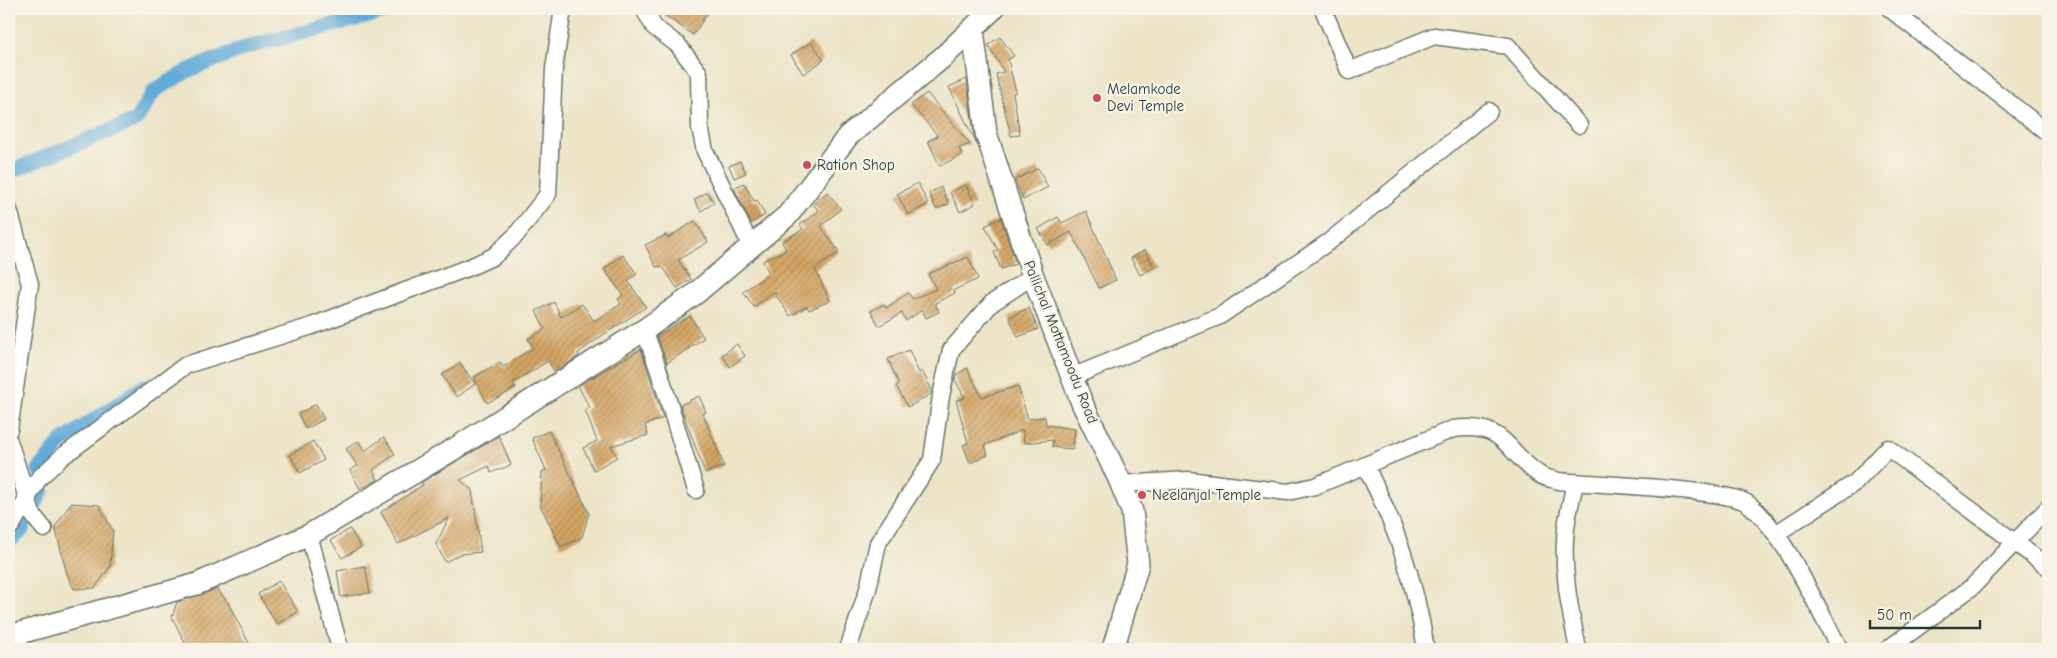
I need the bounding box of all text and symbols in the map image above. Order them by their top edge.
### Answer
place label: Melamkode Devi Temple [1107,80,1184,115]
marker: Melamkode Devi Temple [1091,92,1103,104]
place label: Ration Shop [817,156,895,174]
marker: Ration Shop [801,159,813,171]
street label: Pallichal Mottamoodu Road [1020,258,1102,426]
place label: Neelanjal Temple [1152,486,1262,504]
marker: Neelanjal Temple [1136,489,1148,501]
scale bar [1870,598,1980,630]
text: 50 m [1877,606,1912,624]

